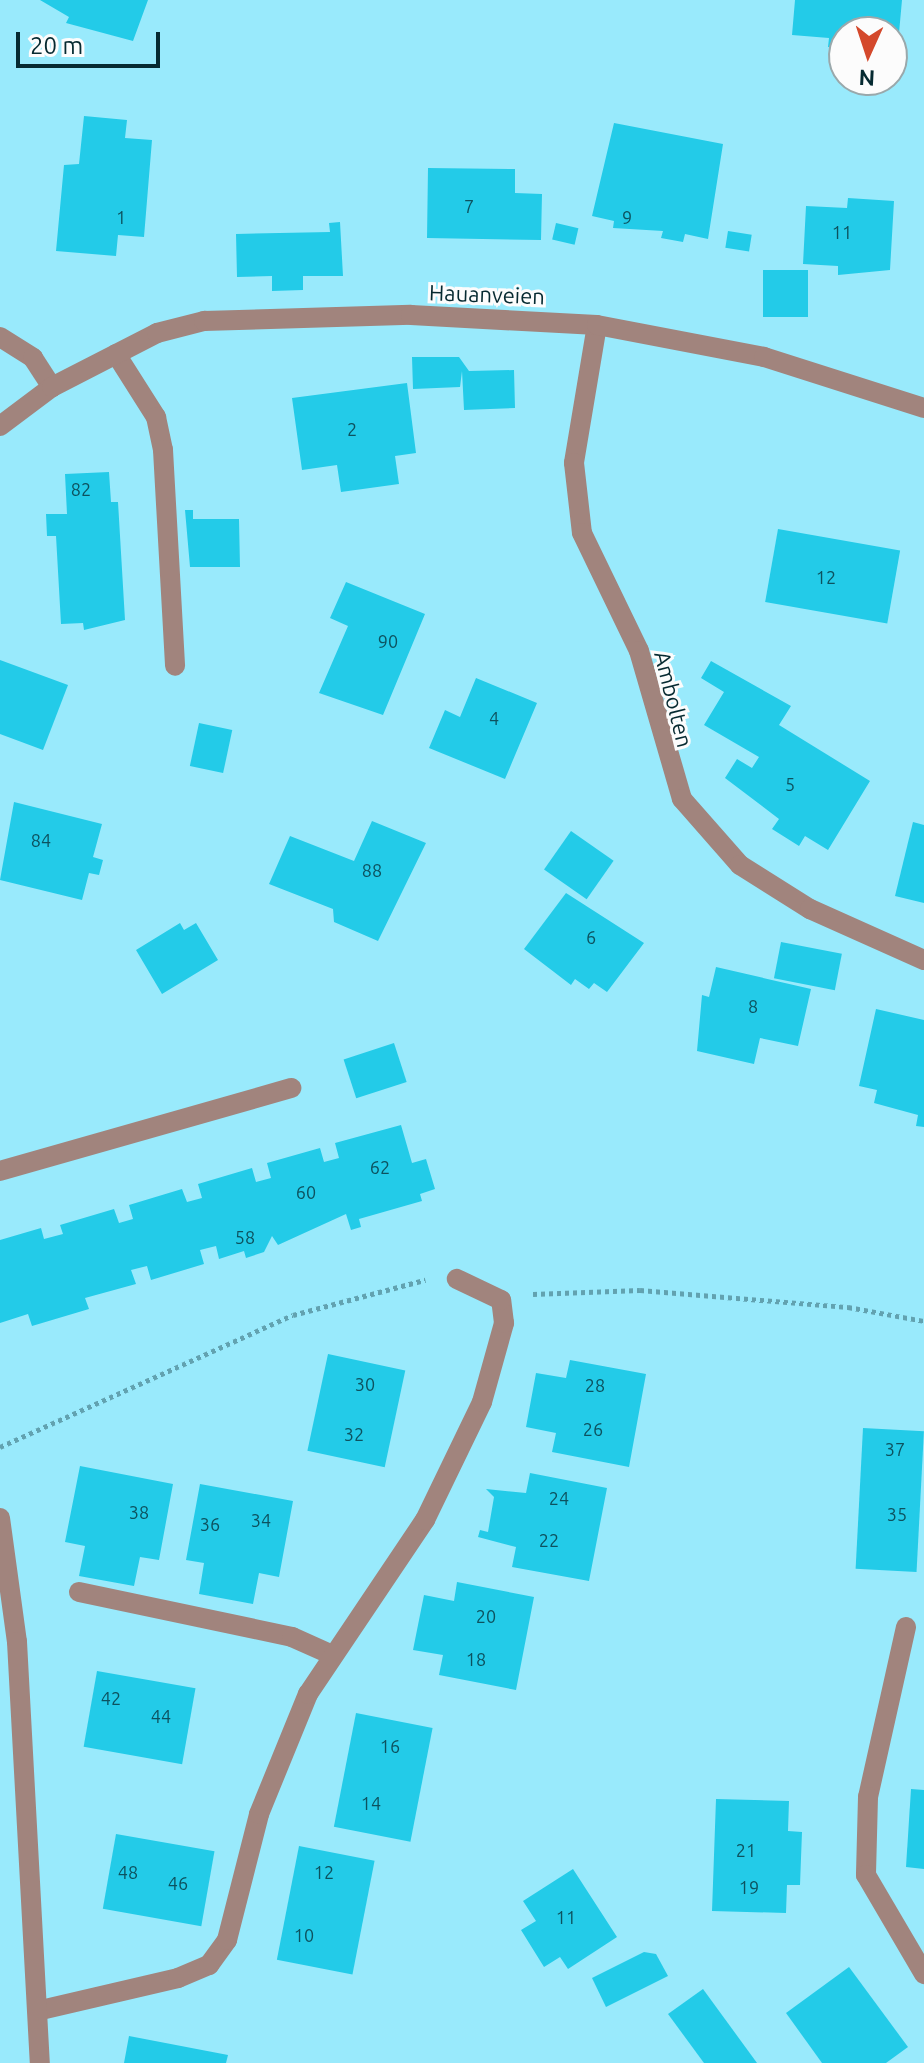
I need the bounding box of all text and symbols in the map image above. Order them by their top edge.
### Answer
scale bar [20,16,164,66]
north arrow [828,16,908,96]
text: 20 m [30,32,83,59]
text: N [858,66,876,91]
house number: 7 [464,195,474,217]
house number: 1 [116,206,126,228]
house number: 9 [622,206,632,228]
house number: 11 [832,221,852,243]
street label: Hauanveien [429,279,545,309]
house number: 2 [347,418,357,440]
house number: 82 [71,478,91,500]
house number: 12 [816,566,836,588]
house number: 90 [378,630,398,652]
street label: Ambolten [649,648,699,750]
house number: 4 [489,707,499,729]
house number: 5 [785,773,795,795]
house number: 84 [31,829,51,851]
house number: 88 [362,859,382,881]
house number: 6 [586,926,596,948]
house number: 8 [748,995,758,1017]
house number: 62 [370,1156,390,1178]
house number: 60 [296,1181,316,1203]
house number: 58 [235,1226,255,1248]
house number: 30 [355,1373,375,1395]
house number: 28 [585,1374,605,1396]
house number: 26 [583,1418,603,1440]
house number: 32 [344,1423,364,1445]
house number: 37 [885,1438,905,1460]
house number: 24 [549,1487,569,1509]
house number: 38 [129,1501,149,1523]
house number: 35 [887,1503,907,1525]
house number: 34 [251,1509,271,1531]
house number: 36 [200,1513,220,1535]
house number: 22 [539,1529,559,1551]
house number: 20 [476,1605,496,1627]
house number: 18 [466,1648,486,1670]
house number: 42 [101,1687,121,1709]
house number: 44 [151,1705,171,1727]
house number: 16 [380,1735,400,1757]
house number: 14 [361,1792,381,1814]
house number: 21 [736,1839,756,1861]
house number: 48 [118,1861,138,1883]
house number: 12 [314,1861,334,1883]
house number: 46 [168,1872,188,1894]
house number: 19 [739,1876,759,1898]
house number: 11 [556,1906,576,1928]
house number: 10 [294,1924,314,1946]

